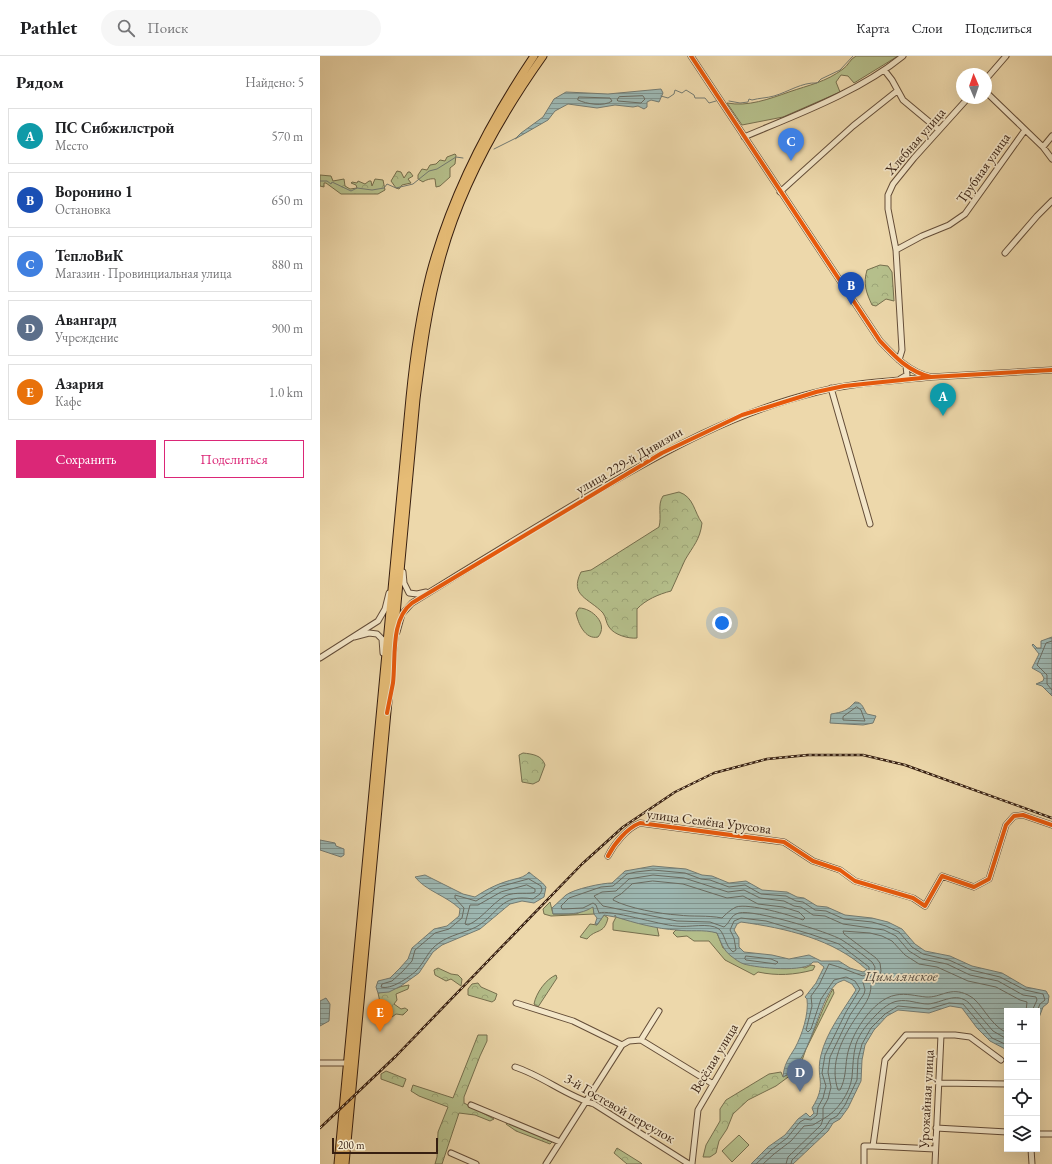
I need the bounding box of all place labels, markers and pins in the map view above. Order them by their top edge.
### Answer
pin: C [778,128,804,161]
pin: B [838,272,864,305]
pin: A [930,383,956,416]
pin: E [367,999,393,1032]
pin: D [787,1059,813,1092]

